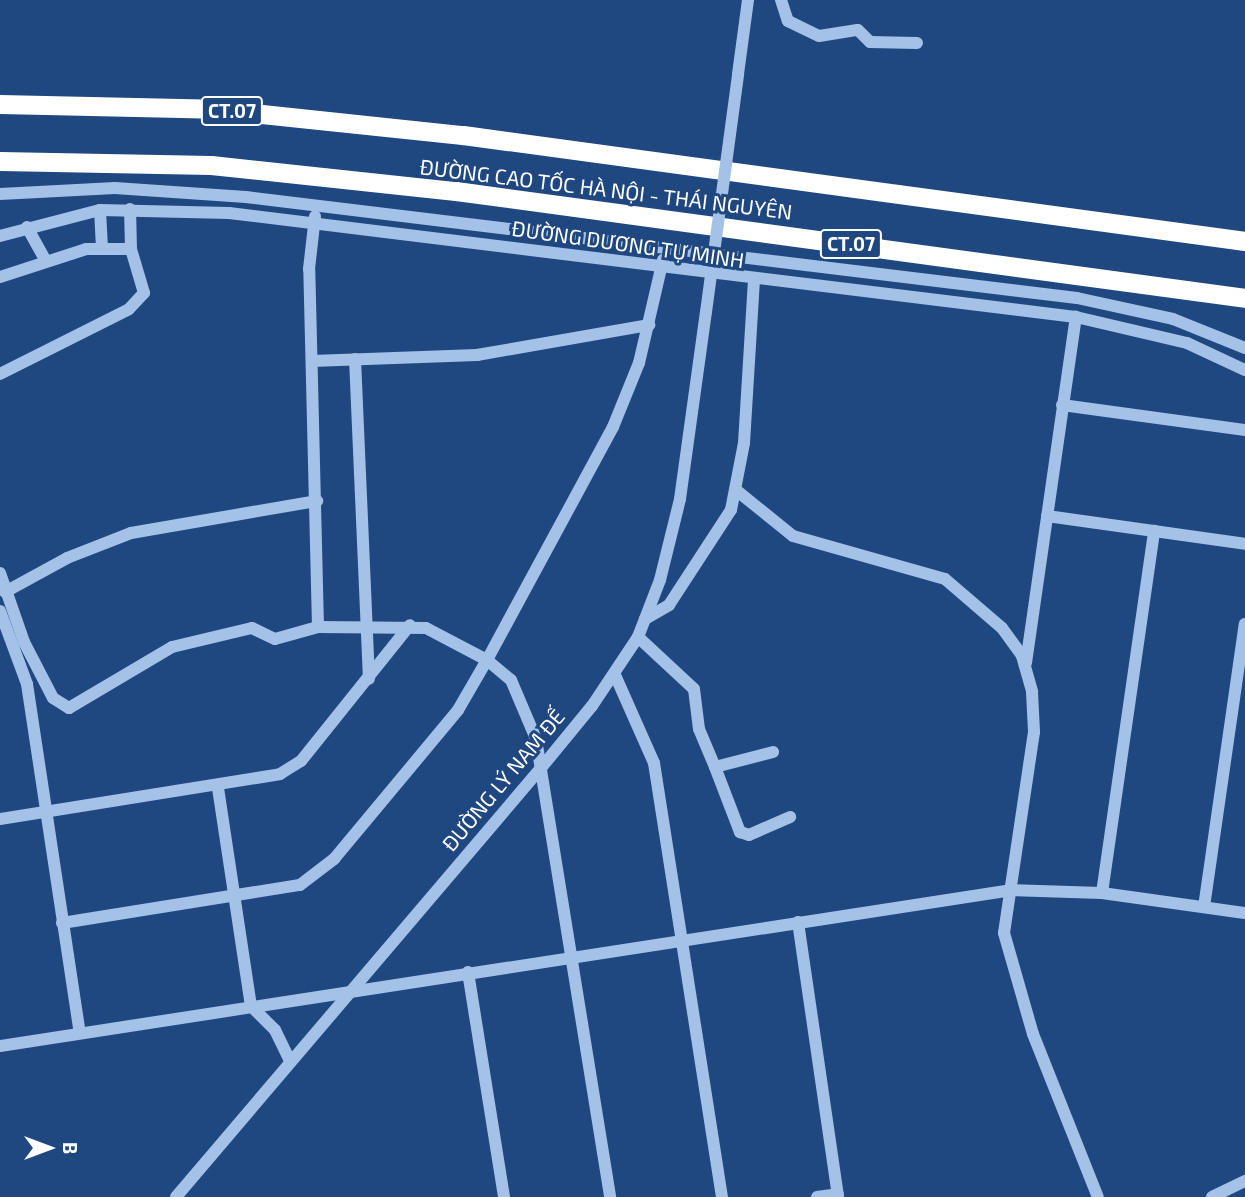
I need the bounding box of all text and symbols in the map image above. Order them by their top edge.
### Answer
road number: CT.07 [201,96,264,127]
street label: ĐƯỜNG CAO TỐC HÀ NỘI - THÁI NGUYÊN [418,154,794,224]
street label: ĐƯỜNG DƯƠNG TỰ MINH [510,215,746,273]
road number: CT.07 [820,228,882,260]
street label: ĐƯỜNG LÝ NAM ĐẾ [436,704,570,856]
north arrow [14,1113,84,1183]
text: B [59,1142,82,1154]

